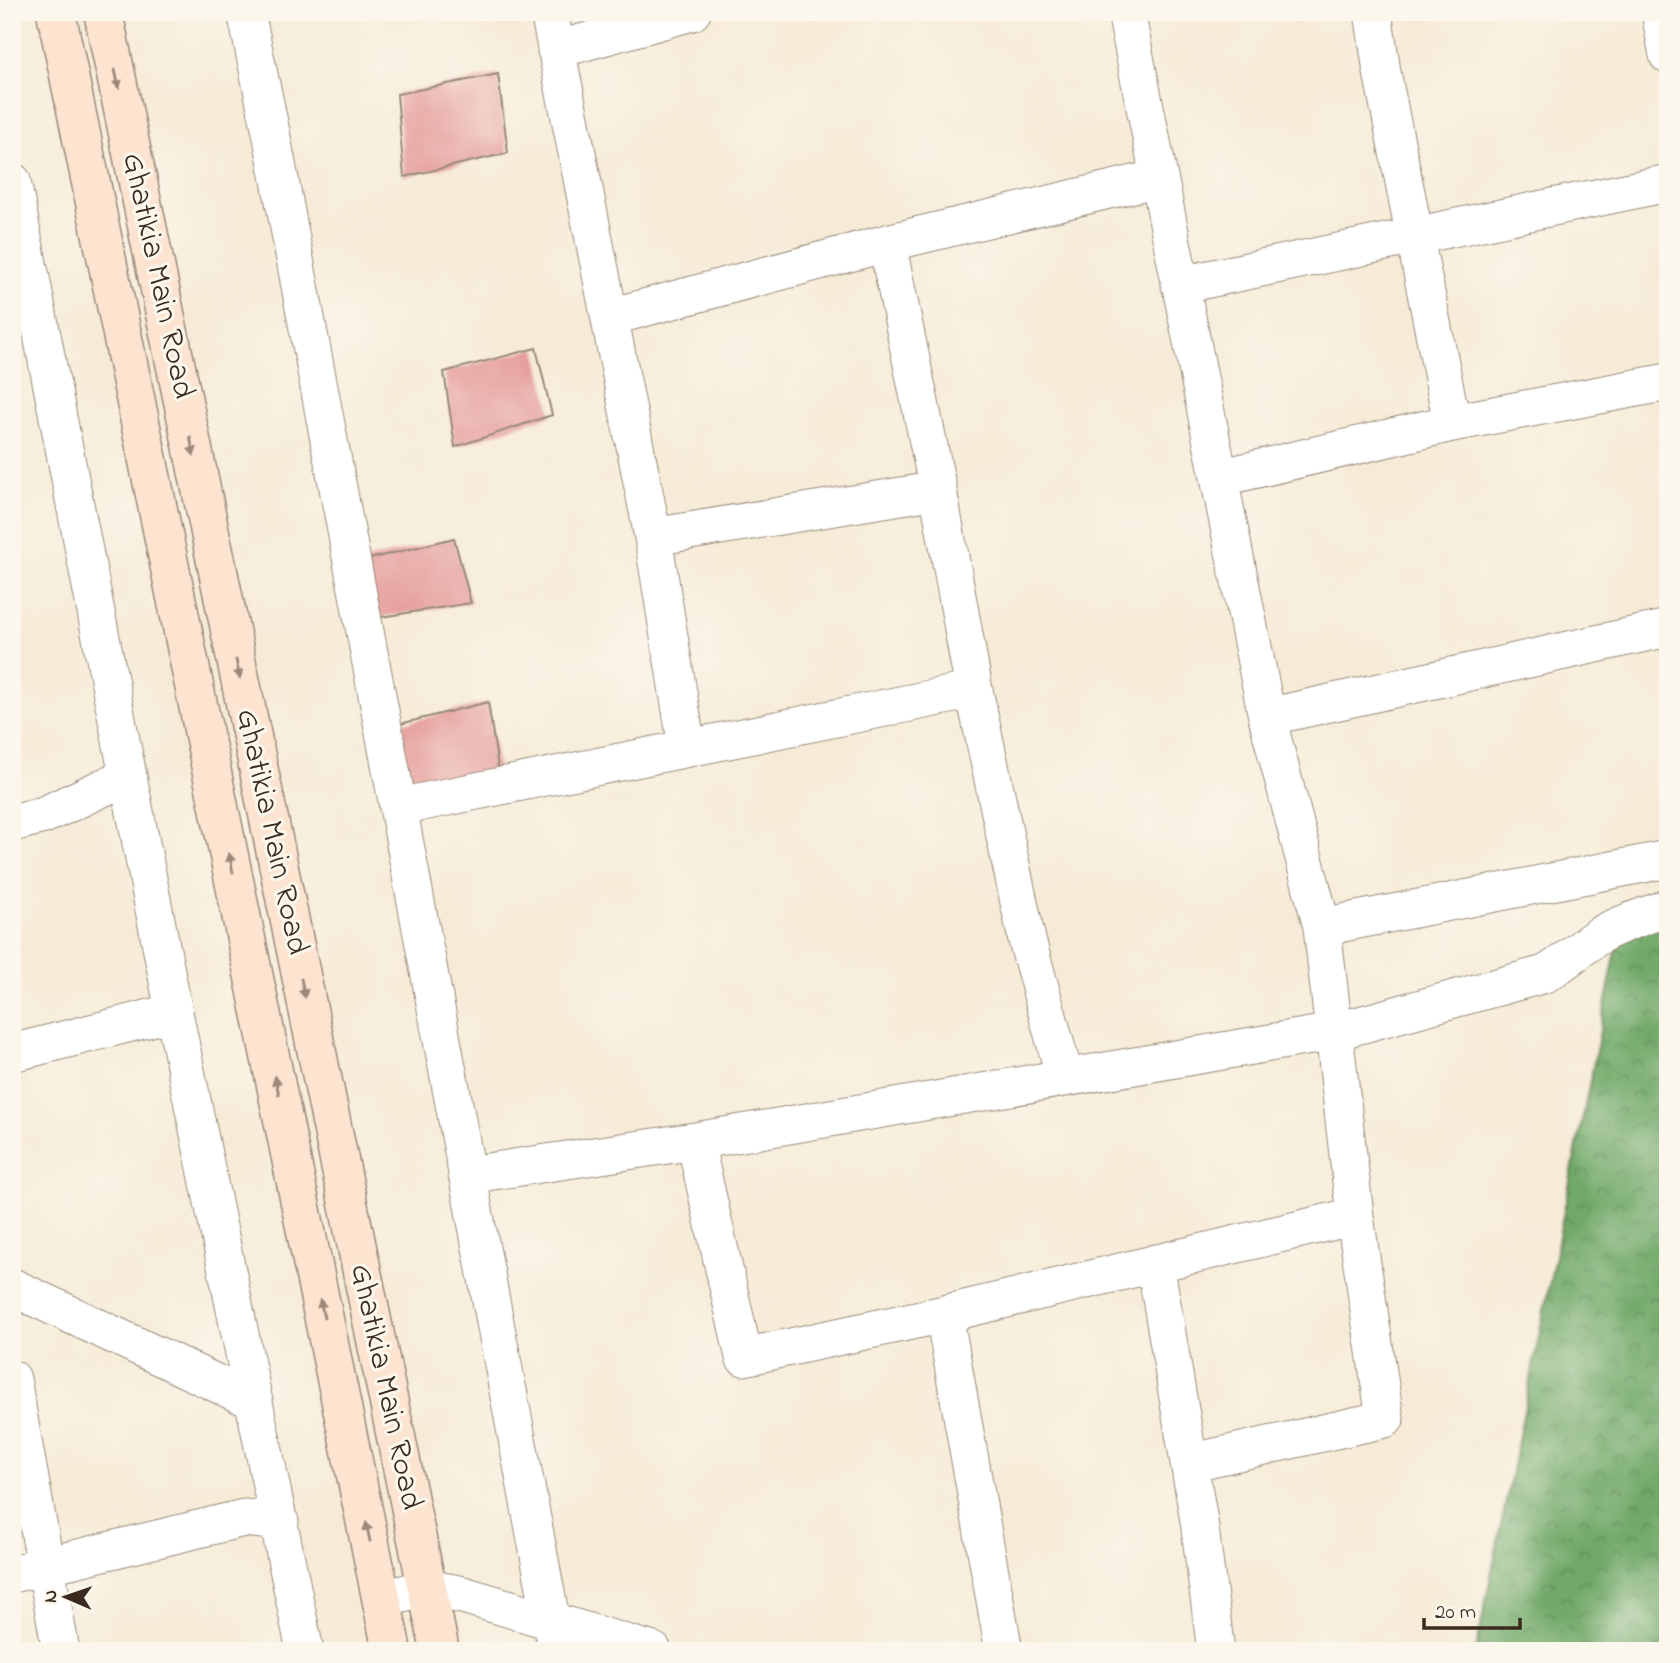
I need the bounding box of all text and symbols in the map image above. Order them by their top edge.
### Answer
one-way arrow [111,68,122,90]
street label: Ghatikia Main Road [108,149,206,403]
one-way arrow [186,435,197,457]
one-way arrow [232,658,243,680]
street label: Ghatikia Main Road [222,705,320,959]
one-way arrow [225,852,236,874]
one-way arrow [298,977,309,999]
one-way arrow [271,1075,282,1097]
street label: Ghatikia Main Road [336,1260,434,1514]
one-way arrow [317,1298,328,1320]
one-way arrow [363,1521,374,1543]
north arrow [32,1562,102,1632]
scale bar [1424,1586,1521,1630]
text: N [38,1589,65,1603]
text: 20 m [1435,1598,1476,1628]

